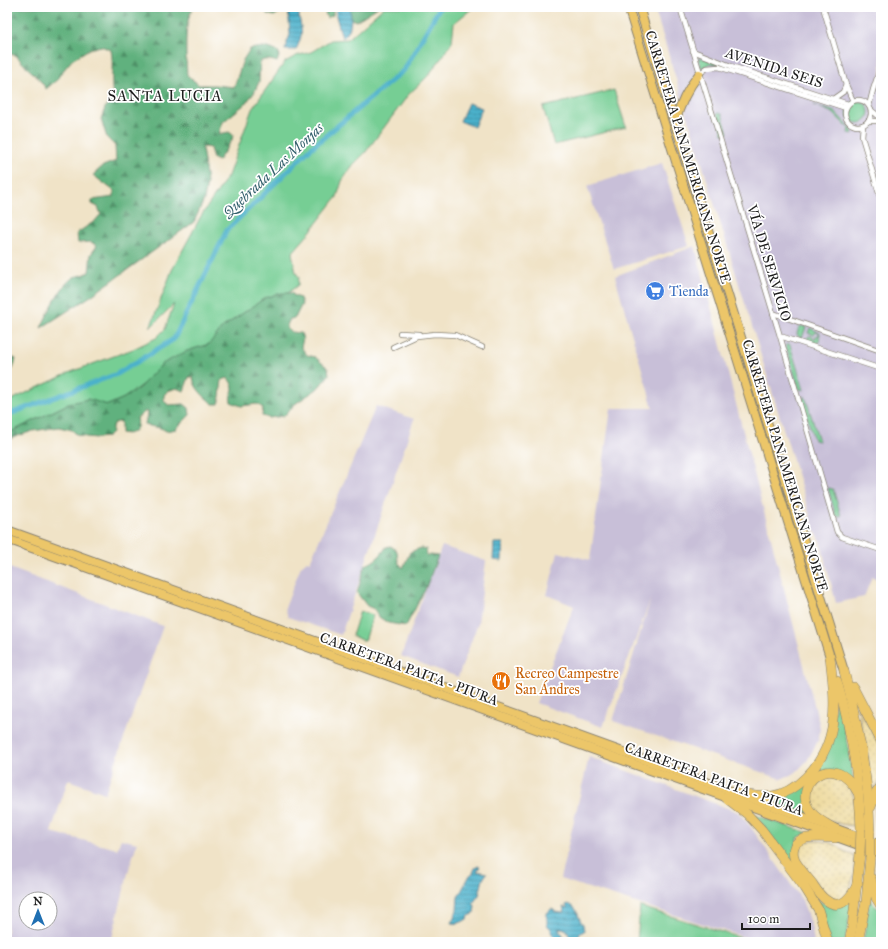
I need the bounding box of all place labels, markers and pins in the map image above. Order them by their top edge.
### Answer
supermarket icon: Tienda [644,280,666,302]
place label: Tienda [669,283,709,300]
place label: Recreo Campestre San Ándres [515,665,619,698]
restaurant icon: Recreo Campestre San Ándres [490,670,512,692]

